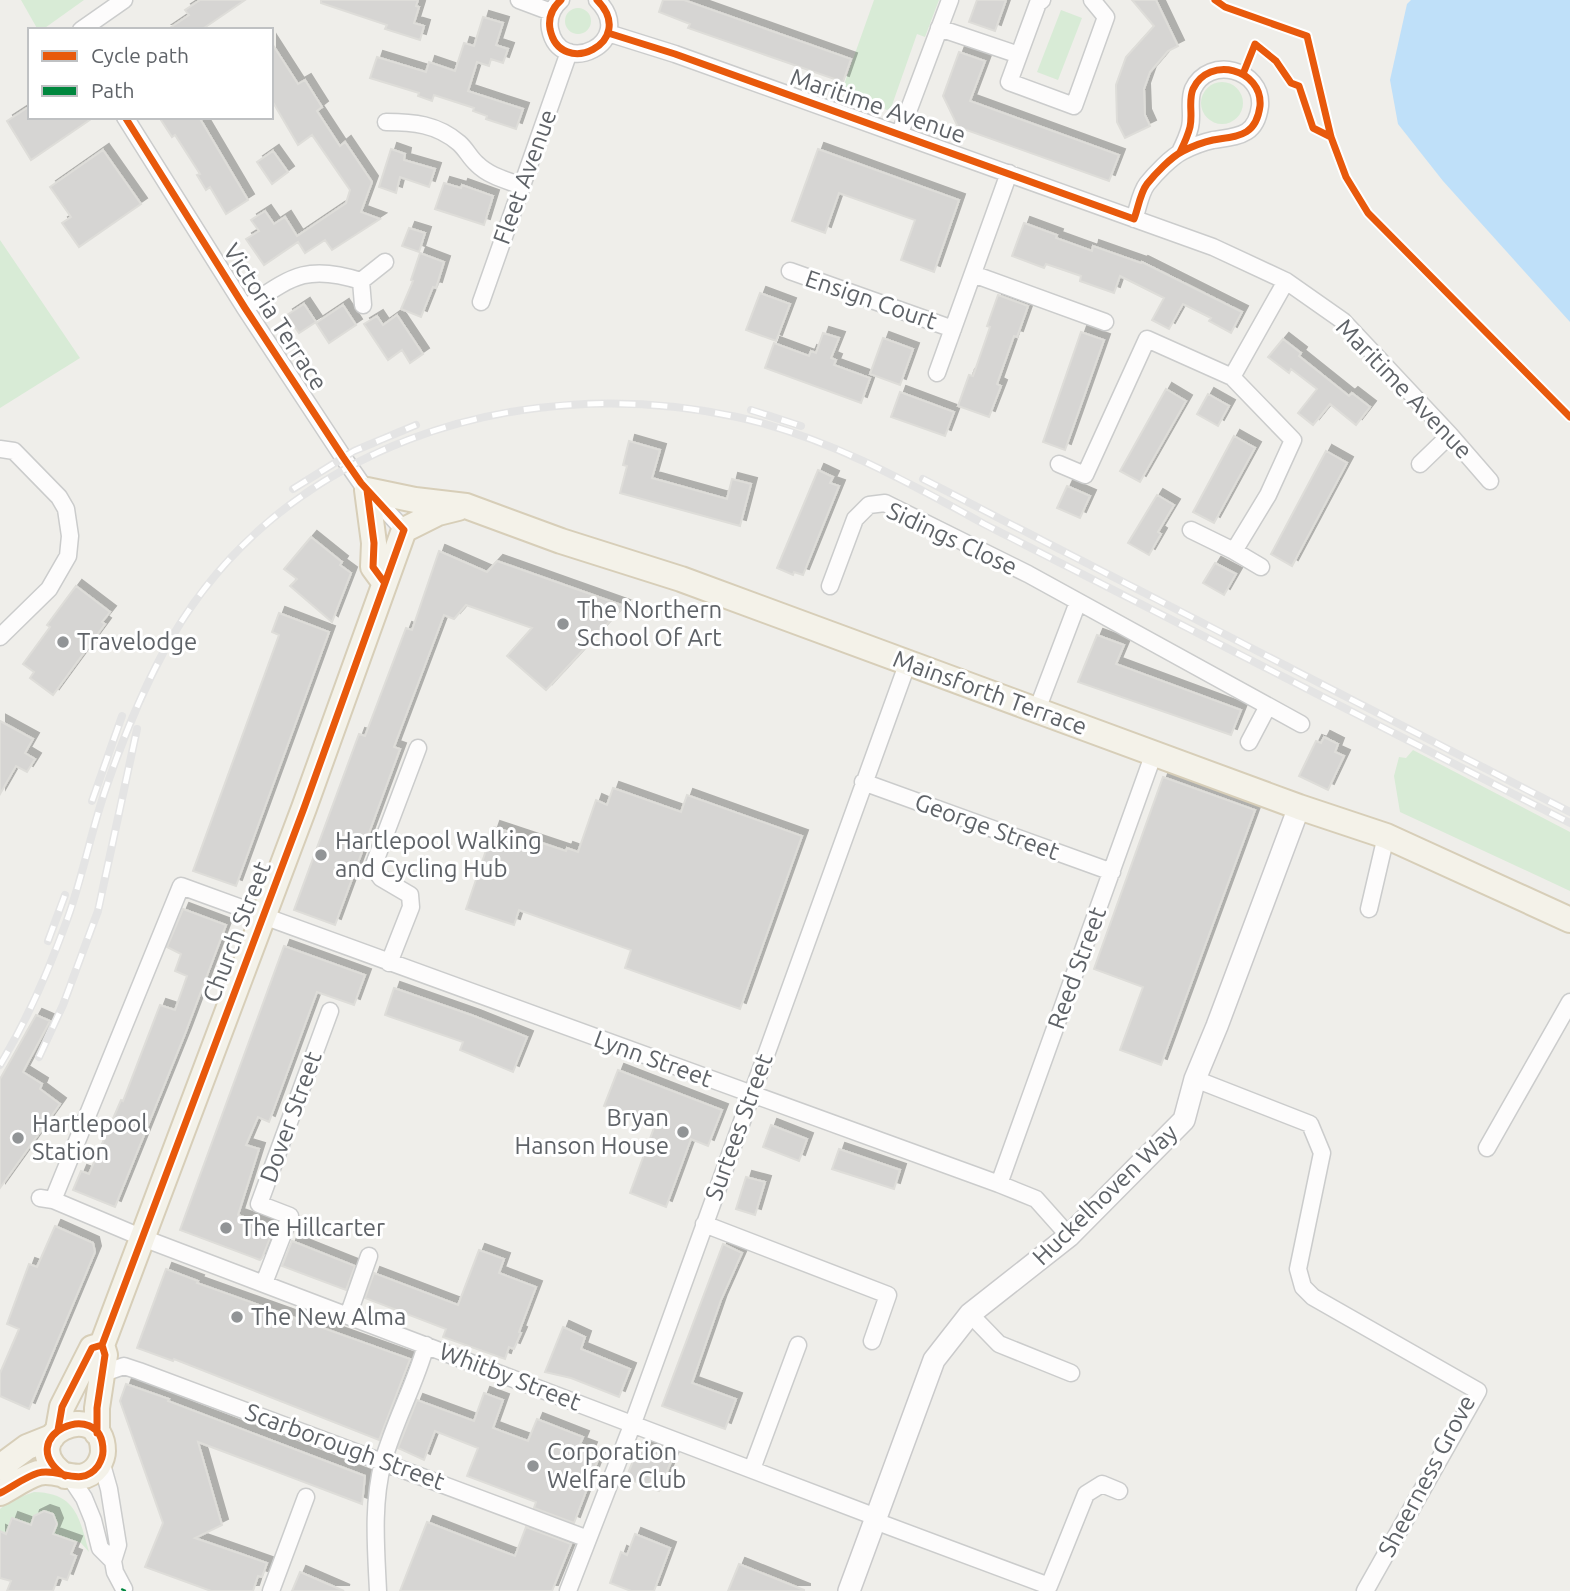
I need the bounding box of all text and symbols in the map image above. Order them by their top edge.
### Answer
legend [28,28,273,119]
text: Cycle path [91,43,189,67]
street label: Maritime Avenue [787,63,969,148]
text: Path [91,78,134,102]
street label: Fleet Avenue [488,106,561,248]
street label: Victoria Terrace [218,238,333,395]
street label: Ensign Court [802,264,941,335]
street label: Maritime Avenue [1331,313,1478,464]
street label: Sidings Close [883,497,1022,580]
place label: The Northern School Of Art [577,596,722,651]
marker: The Northern School Of Art [555,616,571,632]
place label: Travelodge [77,628,197,655]
marker: Travelodge [55,634,71,650]
street label: Mainsforth Terrace [890,645,1091,740]
street label: George Street [911,788,1064,865]
place label: Hartlepool Walking and Cycling Hub [335,827,542,882]
marker: Hartlepool Walking and Cycling Hub [313,847,329,863]
street label: Church Street [197,857,276,1006]
street label: Reed Street [1042,903,1111,1033]
street label: Lynn Street [591,1025,716,1093]
street label: Dover Street [254,1047,327,1186]
street label: Surtees Street [699,1049,778,1204]
place label: Bryan Hanson House [514,1104,669,1159]
place label: Hartlepool Station [32,1110,148,1165]
street label: Huckelhoven Way [1027,1119,1183,1270]
marker: Bryan Hanson House [675,1124,691,1140]
marker: Hartlepool Station [10,1130,26,1146]
place label: The Hillcarter [240,1214,385,1241]
marker: The Hillcarter [218,1220,234,1236]
place label: The New Alma [251,1303,406,1330]
marker: The New Alma [229,1309,245,1325]
street label: Whitby Street [436,1337,585,1416]
street label: Sheerness Grove [1373,1390,1481,1561]
street label: Scarborough Street [242,1398,449,1495]
place label: Corporation Welfare Club [547,1438,686,1493]
marker: Corporation Welfare Club [525,1458,541,1474]

